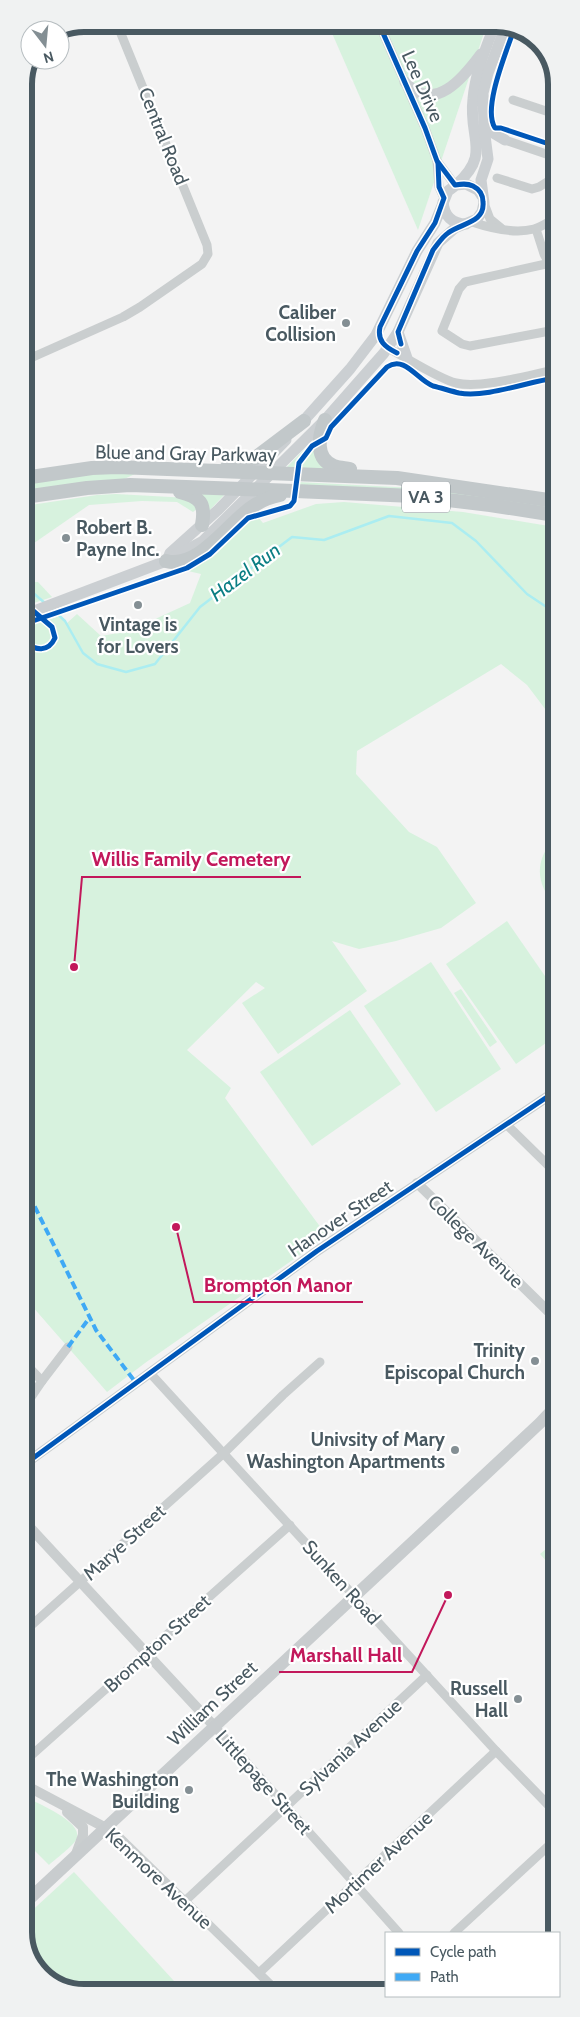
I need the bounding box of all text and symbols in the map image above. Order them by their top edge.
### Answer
north arrow [20,20,70,70]
text: N [41,47,56,68]
street label: Lee Drive [397,47,449,126]
street label: Central Road [134,84,193,188]
place label: Caliber Collision [265,301,337,346]
marker: Caliber Collision [340,317,352,329]
street label: Blue and Gray Parkway [95,440,277,467]
road number: VA 3 [402,482,450,512]
place label: Robert B. Payne Inc. [76,516,159,561]
marker: Robert B. Payne Inc. [60,532,72,544]
water label: Hazel Run [205,538,285,606]
marker: Vintage is for Lovers [132,599,144,611]
place label: Vintage is for Lovers [97,613,179,658]
callout: Willis Family Cemetery [82,842,301,877]
text: Willis Family Cemetery [92,847,291,871]
street label: Hanover Street [284,1175,397,1262]
street label: College Avenue [423,1190,529,1293]
callout: Brompton Manor [194,1267,363,1302]
text: Brompton Manor [204,1273,353,1297]
place label: Trinity Episcopal Church [384,1339,526,1384]
marker: Trinity Episcopal Church [529,1355,541,1367]
place label: Univsity of Mary Washington Apartments [246,1428,446,1473]
marker: Univsity of Mary Washington Apartments [449,1444,461,1456]
street label: Marye Street [78,1499,171,1585]
street label: Sunken Road [298,1535,385,1629]
street label: Brompton Street [99,1589,216,1697]
callout: Marshall Hall [279,1637,412,1672]
text: Marshall Hall [290,1643,402,1667]
street label: William Street [163,1656,262,1751]
place label: Russell Hall [450,1677,508,1722]
marker: Russell Hall [512,1693,524,1705]
street label: Sylvania Avenue [294,1694,406,1801]
street label: Littlepage Street [211,1725,317,1840]
place label: The Washington Building [46,1768,179,1813]
marker: The Washington Building [183,1784,195,1796]
street label: Mortimer Avenue [320,1806,437,1918]
street label: Kenmore Avenue [101,1823,217,1934]
legend [385,1932,560,1997]
text: Cycle path [430,1943,496,1961]
text: Path [430,1968,459,1986]

